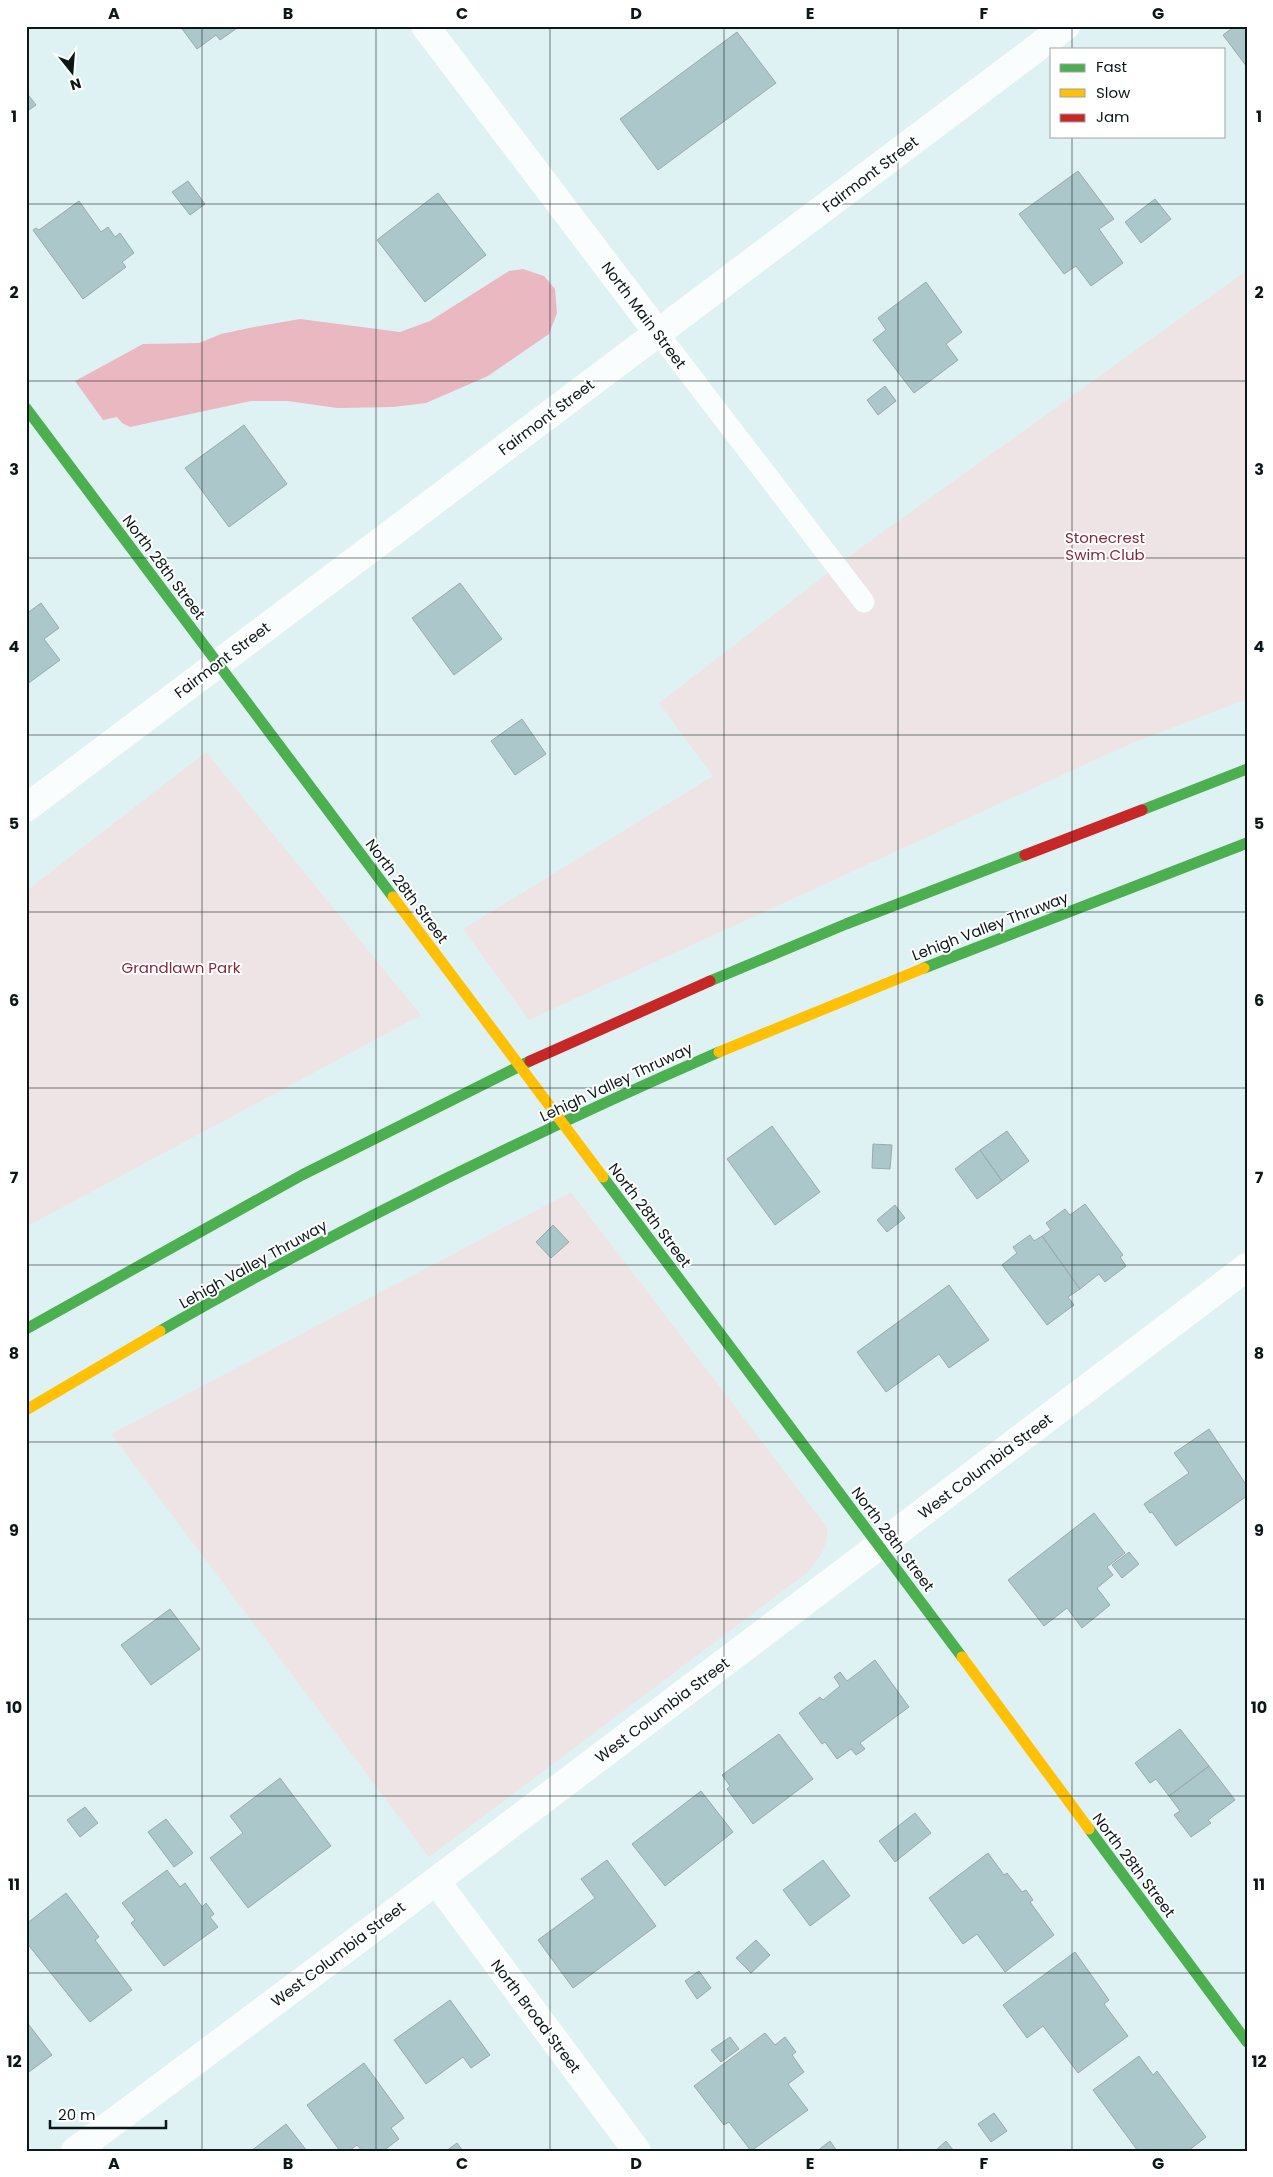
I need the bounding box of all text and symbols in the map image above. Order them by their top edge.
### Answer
text: A [108,2,120,25]
text: B [283,2,293,25]
text: C [456,2,468,25]
text: D [630,2,642,25]
text: E [806,2,814,25]
text: F [980,2,989,25]
text: G [1152,2,1164,25]
north arrow [48,48,98,98]
legend [1050,48,1226,138]
text: Fast [1096,56,1127,77]
text: N [68,73,84,96]
text: Slow [1096,82,1131,103]
text: 1 [11,105,17,128]
text: 1 [1256,105,1262,128]
text: Jam [1096,106,1130,127]
street label: Fairmont Street [818,131,922,217]
street label: North Main Street [597,257,691,373]
text: 2 [9,281,19,304]
text: 2 [1254,281,1264,304]
street label: Fairmont Street [494,374,598,460]
text: 3 [9,458,19,481]
text: 3 [1254,458,1264,481]
street label: North 28th Street [118,510,210,624]
park label: Stonecrest Swim Club [1065,527,1145,565]
street label: Fairmont Street [170,617,274,703]
text: 4 [9,635,20,658]
text: 4 [1254,635,1265,658]
text: 5 [9,812,19,835]
text: 5 [1254,812,1264,835]
street label: North 28th Street [361,834,453,948]
street label: Lehigh Valley Thruway [909,886,1072,966]
park label: Grandlawn Park [121,957,241,978]
text: 6 [9,989,19,1012]
text: 6 [1254,989,1264,1012]
street label: Lehigh Valley Thruway [536,1037,696,1127]
street label: North 28th Street [604,1158,696,1272]
text: 7 [10,1166,19,1189]
text: 7 [1255,1166,1264,1189]
street label: Lehigh Valley Thruway [175,1214,331,1313]
text: 8 [9,1342,19,1365]
text: 8 [1254,1342,1264,1365]
street label: West Columbia Street [914,1409,1056,1523]
street label: North 28th Street [847,1482,939,1596]
text: 9 [9,1519,19,1542]
text: 9 [1254,1519,1264,1542]
street label: West Columbia Street [591,1653,733,1767]
text: 10 [6,1696,22,1719]
text: 10 [1251,1696,1267,1719]
street label: North 28th Street [1088,1808,1180,1922]
text: 11 [8,1873,20,1896]
text: 11 [1253,1873,1265,1896]
street label: West Columbia Street [267,1897,409,2011]
street label: North Broad Street [486,1955,586,2077]
text: 12 [6,2050,22,2073]
text: 12 [1251,2050,1267,2073]
scale bar [50,2097,166,2129]
text: 20 m [58,2104,96,2125]
text: A [108,2152,120,2175]
text: B [283,2152,293,2175]
text: C [456,2152,468,2175]
text: D [630,2152,642,2175]
text: E [806,2152,814,2175]
text: F [980,2152,989,2175]
text: G [1152,2152,1164,2175]

